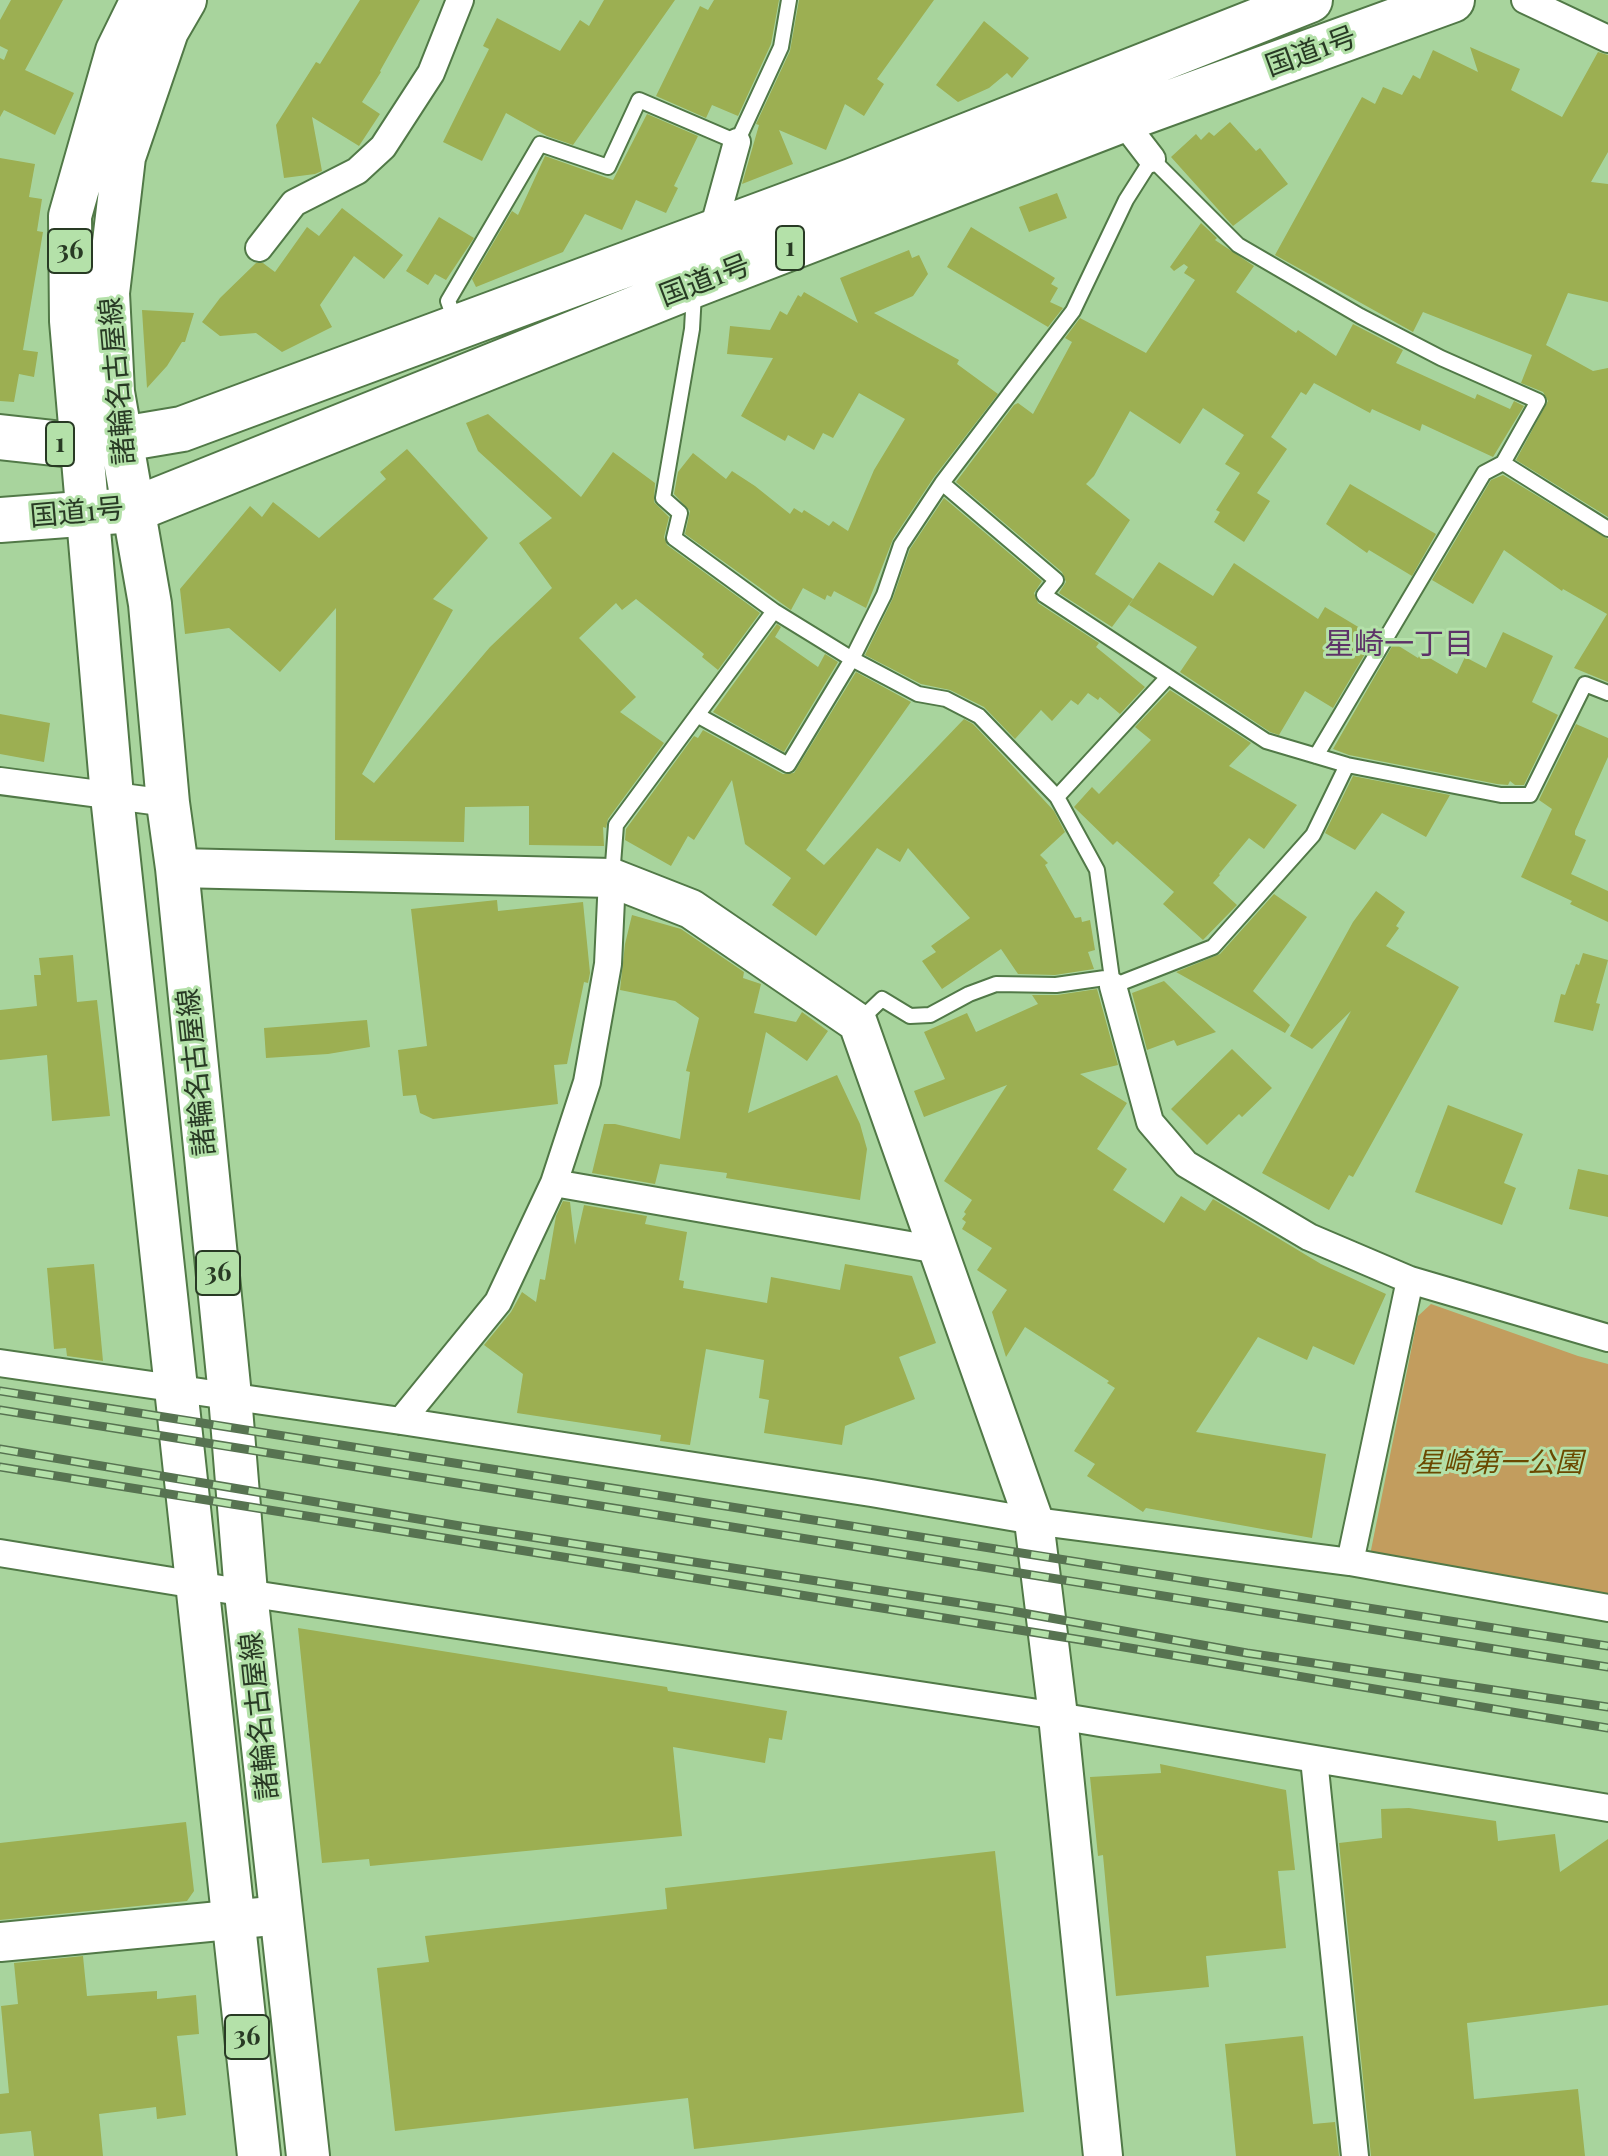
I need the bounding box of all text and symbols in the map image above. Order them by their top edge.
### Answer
street label: 国道1号 [1261,20,1361,84]
road number: 1 [776,226,804,270]
road number: 36 [48,229,92,273]
street label: 国道1号 [655,248,755,314]
street label: 諸輪名古屋線 [94,296,142,466]
road number: 1 [46,422,74,466]
street label: 国道1号 [29,492,125,534]
district label: 星崎一丁目 [1324,627,1474,663]
street label: 諸輪名古屋線 [172,987,222,1157]
road number: 36 [196,1251,240,1295]
park label: 星崎第一公園 [1415,1446,1583,1480]
street label: 諸輪名古屋線 [235,1631,285,1801]
road number: 36 [225,2015,269,2059]

